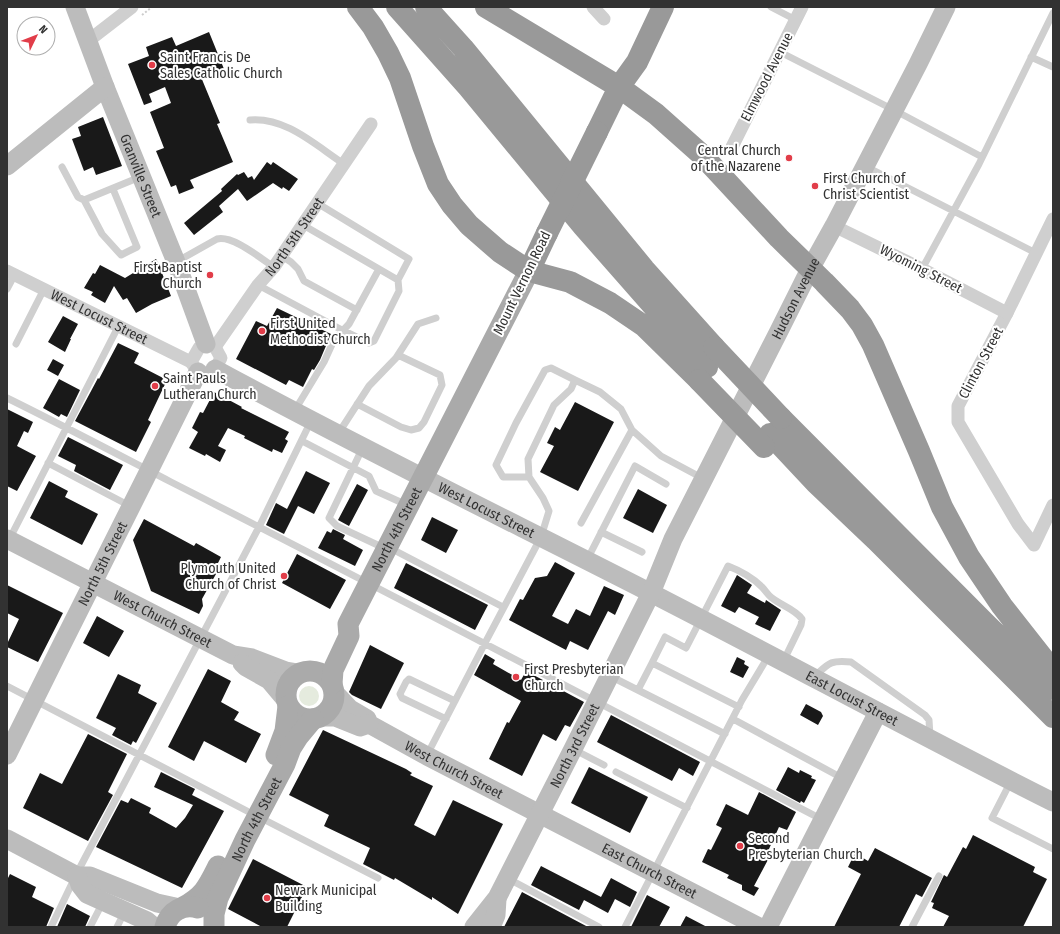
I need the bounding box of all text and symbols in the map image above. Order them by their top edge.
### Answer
north arrow [16,16,56,56]
text: N [36,23,50,36]
street label: Elmwood Avenue [737,30,797,124]
place label: Saint Francis De Sales Catholic Church [160,49,283,82]
marker: Saint Francis De Sales Catholic Church [147,60,157,70]
street label: Granville Street [116,131,166,220]
place label: Central Church of the Nazarene [691,142,781,175]
marker: Central Church of the Nazarene [784,153,794,163]
place label: First Church of Christ Scientist [823,170,909,203]
marker: First Church of Christ Scientist [810,181,820,191]
street label: North 5th Street [261,194,328,280]
street label: Mount Vernon Road [490,229,554,337]
street label: Wyoming Street [877,241,965,297]
street label: Hudson Avenue [768,254,823,342]
place label: First Baptist Church [134,259,202,292]
marker: First Baptist Church [205,270,215,280]
street label: West Locust Street [48,286,151,348]
place label: First United Methodist Church [270,315,371,348]
street label: Clinton Street [955,324,1007,402]
marker: First United Methodist Church [257,326,267,336]
place label: Saint Pauls Lutheran Church [163,370,257,403]
marker: Saint Pauls Lutheran Church [150,381,160,391]
street label: West Locust Street [435,478,538,542]
street label: North 4th Street [368,484,425,574]
street label: North 5th Street [74,518,131,608]
place label: Plymouth United Church of Christ [180,560,276,593]
marker: Plymouth United Church of Christ [279,571,289,581]
street label: West Church Street [111,587,215,651]
place label: First Presbyterian Church [524,661,624,694]
street label: East Locust Street [803,667,901,730]
marker: First Presbyterian Church [511,672,521,682]
street label: North 3rd Street [546,700,603,791]
street label: West Church Street [402,737,506,802]
street label: North 4th Street [228,774,285,864]
place label: Second Presbyterian Church [748,830,863,863]
street label: East Church Street [599,839,700,902]
marker: Second Presbyterian Church [735,841,745,851]
place label: Newark Municipal Building [275,882,377,915]
marker: Newark Municipal Building [262,893,272,903]

